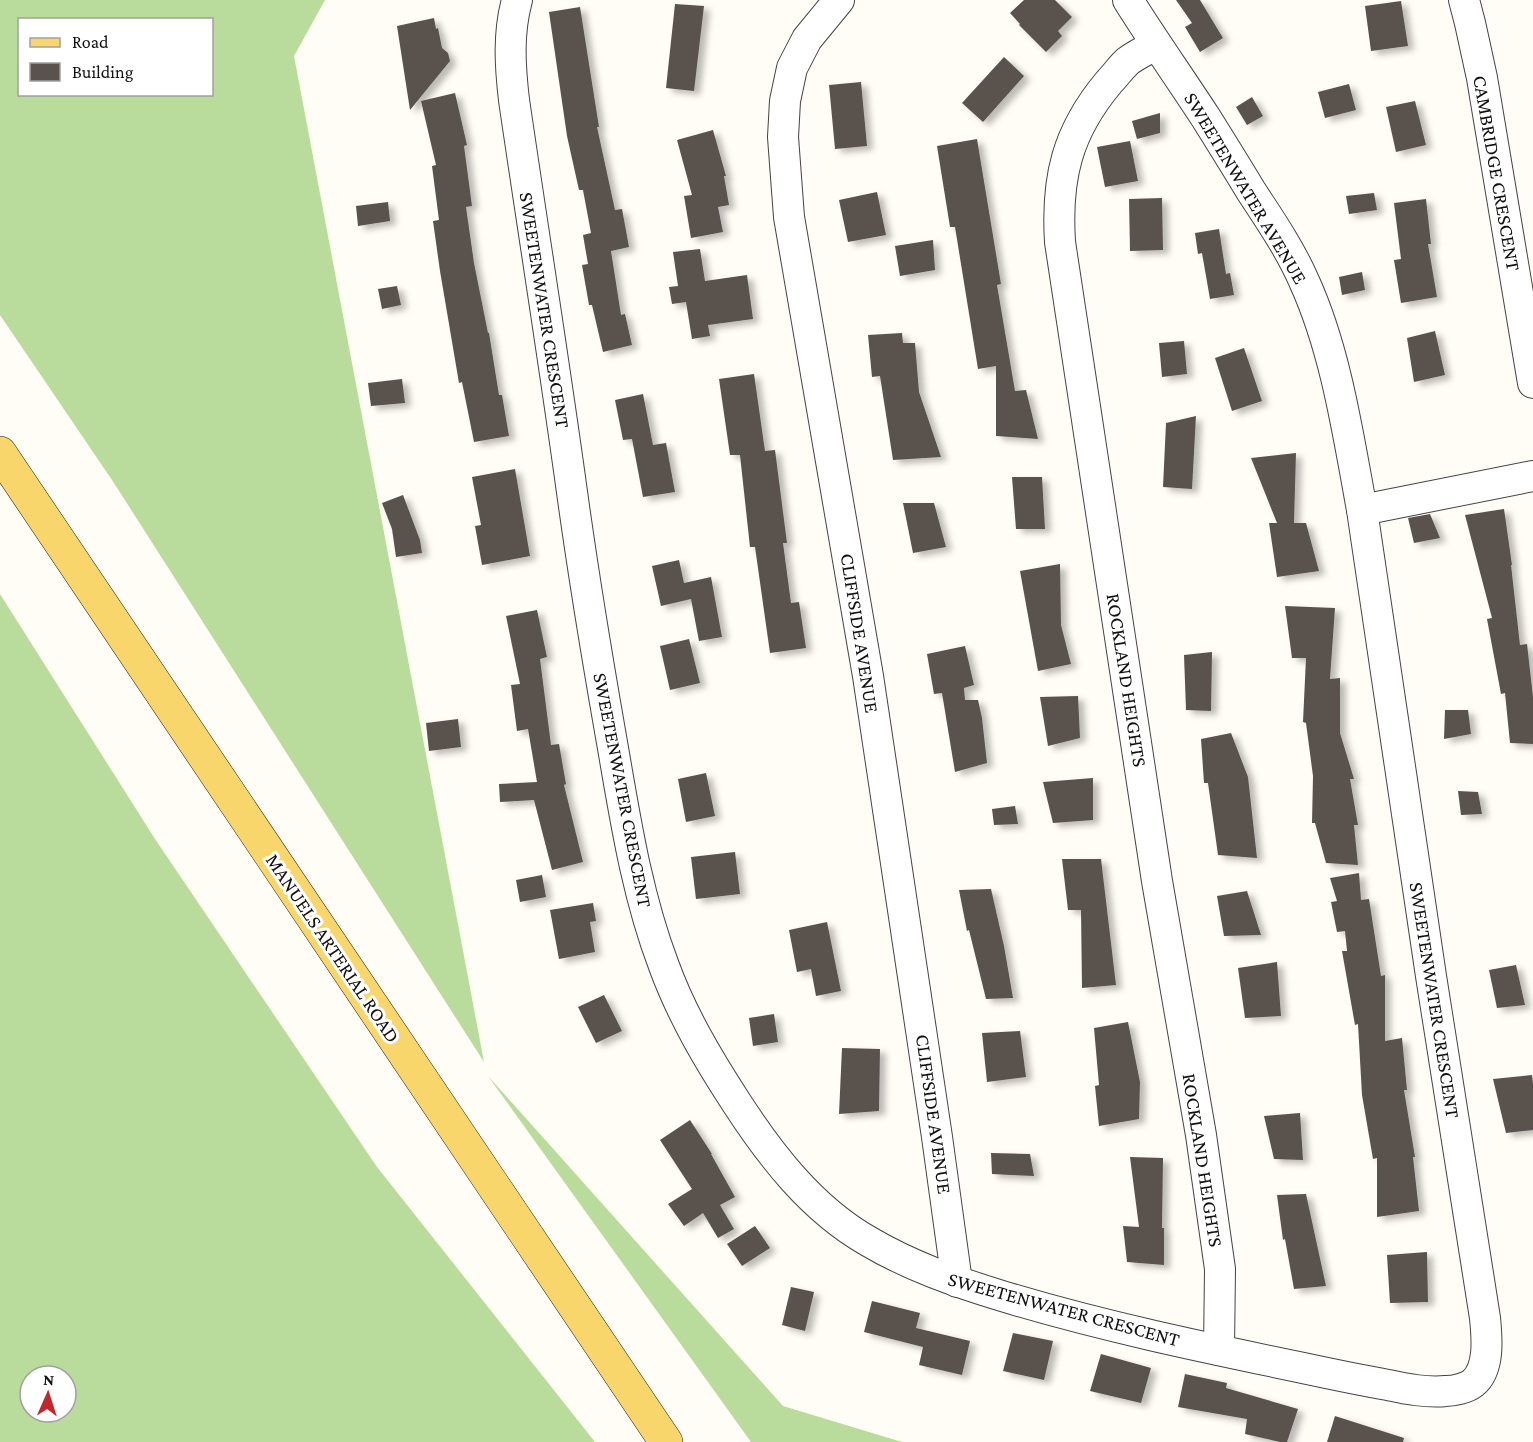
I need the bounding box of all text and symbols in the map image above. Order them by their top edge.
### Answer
legend [18,18,213,96]
text: Road [72,32,109,52]
text: Building [72,62,134,82]
street label: CAMBRIDGE CRESCENT [1469,74,1525,273]
street label: SWEETENWATER AVENUE [1180,88,1312,288]
street label: SWEETENWATER CRESCENT [515,190,575,430]
street label: CLIFFSIDE AVENUE [837,552,883,714]
street label: ROCKLAND HEIGHTS [1102,592,1152,768]
street label: SWEETENWATER CRESCENT [589,671,657,909]
street label: MANUELS ARTERIAL ROAD [262,850,404,1046]
street label: SWEETENWATER CRESCENT [1405,880,1465,1120]
street label: CLIFFSIDE AVENUE [912,1033,956,1195]
street label: ROCKLAND HEIGHTS [1178,1072,1228,1248]
street label: SWEETENWATER CRESCENT [946,1267,1182,1351]
north arrow [18,1364,78,1424]
text: N [43,1371,55,1388]

